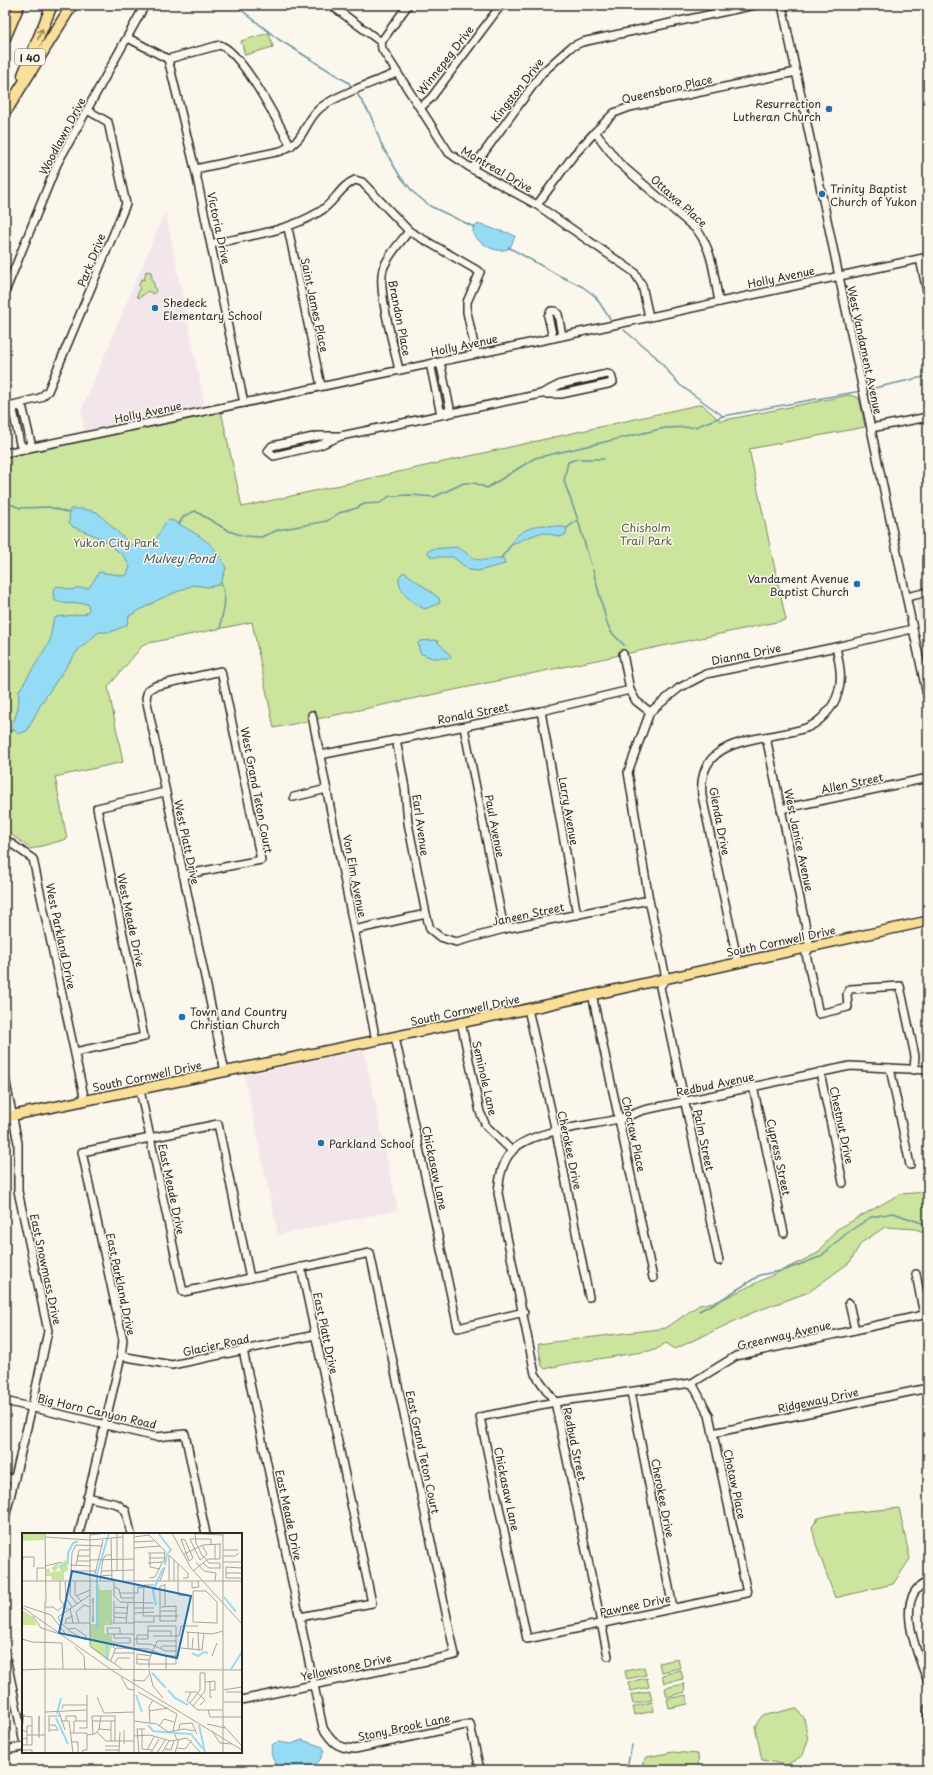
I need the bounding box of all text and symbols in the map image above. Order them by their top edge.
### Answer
street label: Winnepeg Drive [412,22,478,98]
one-way arrow [37,29,44,41]
road number: I 40 [15,49,45,65]
street label: Kingston Drive [487,54,548,126]
street label: Queensboro Place [620,70,714,108]
street label: Woodlawn Drive [34,94,90,178]
place label: Resurrection Lutheran Church [733,95,821,125]
marker: Resurrection Lutheran Church [824,104,834,114]
street label: Montreal Drive [458,142,536,196]
street label: Ottawa Place [647,171,711,231]
place label: Trinity Baptist Church of Yukon [830,180,917,210]
marker: Trinity Baptist Church of Yukon [817,189,827,199]
street label: Victoria Drive [203,190,235,266]
street label: Park Drive [73,231,109,289]
street label: Saint James Place [297,256,333,354]
street label: Holly Avenue [746,262,816,292]
street label: Brandon Place [384,279,416,358]
street label: West Vandament Avenue [843,284,887,416]
place label: Shedeck Elementary School [163,294,262,324]
marker: Shedeck Elementary School [150,303,160,313]
street label: Holly Avenue [429,330,499,360]
street label: Holly Avenue [113,397,183,427]
park label: Chisholm Trail Park [620,519,673,549]
park label: Yukon City Park [73,534,159,551]
water label: Mulvey Pond [143,549,217,567]
place label: Vandament Avenue Baptist Church [748,570,849,600]
marker: Vandament Avenue Baptist Church [852,579,862,589]
street label: Dianna Drive [710,639,782,669]
street label: Ronald Street [436,698,511,728]
street label: West Grand Teton Court [236,725,278,855]
street label: Allen Street [819,768,885,798]
street label: Larry Avenue [555,775,583,847]
street label: Glenda Drive [705,785,735,857]
street label: West Janice Avenue [780,787,818,893]
street label: Earl Avenue [408,793,434,857]
street label: Paul Avenue [481,793,509,859]
street label: West Platt Drive [170,798,204,886]
street label: Von Elm Avenue [339,833,371,919]
street label: West Meade Drive [113,872,149,969]
street label: West Parkland Drive [41,881,81,991]
street label: Janeen Street [490,898,566,930]
street label: South Cornwell Drive [725,921,837,961]
street label: South Cornwell Drive [409,990,521,1030]
place label: Town and Country Christian Church [190,1003,287,1033]
marker: Town and Country Christian Church [177,1012,187,1022]
street label: Seminole Lane [468,1039,502,1117]
street label: South Cornwell Drive [91,1056,203,1096]
street label: Redbud Avenue [674,1067,756,1101]
street label: Chestnut Drive [825,1085,859,1165]
street label: Choctaw Place [618,1095,650,1173]
street label: Palm Street [689,1108,719,1173]
street label: Cherokee Drive [553,1109,587,1191]
street label: Cypress Street [763,1117,796,1198]
street label: Chickasaw Lane [418,1124,452,1212]
place label: Parkland School [329,1135,414,1152]
marker: Parkland School [316,1138,326,1148]
street label: East Meade Drive [154,1142,190,1237]
street label: East Snowmass Drive [26,1212,66,1326]
street label: East Parkland Drive [102,1231,140,1337]
street label: East Platt Drive [309,1291,343,1376]
street label: Greenway Avenue [735,1316,833,1354]
street label: Glacier Road [181,1330,251,1360]
street label: Ridgeway Drive [776,1383,860,1417]
street label: Big Horn Canyon Road [36,1389,158,1433]
street label: East Grand Teton Court [402,1389,444,1516]
street label: Redbud Street [559,1405,591,1483]
street label: Chickasaw Lane [490,1445,524,1533]
street label: Chotaw Place [719,1447,751,1521]
street label: Cherokee Drive [647,1457,679,1539]
street label: East Meade Drive [271,1468,307,1563]
inset map [22,1533,242,1753]
street label: Pawnee Drive [598,1589,672,1621]
street label: Yellowstone Drive [299,1649,393,1685]
street label: Stony Brook Lane [356,1709,452,1745]

